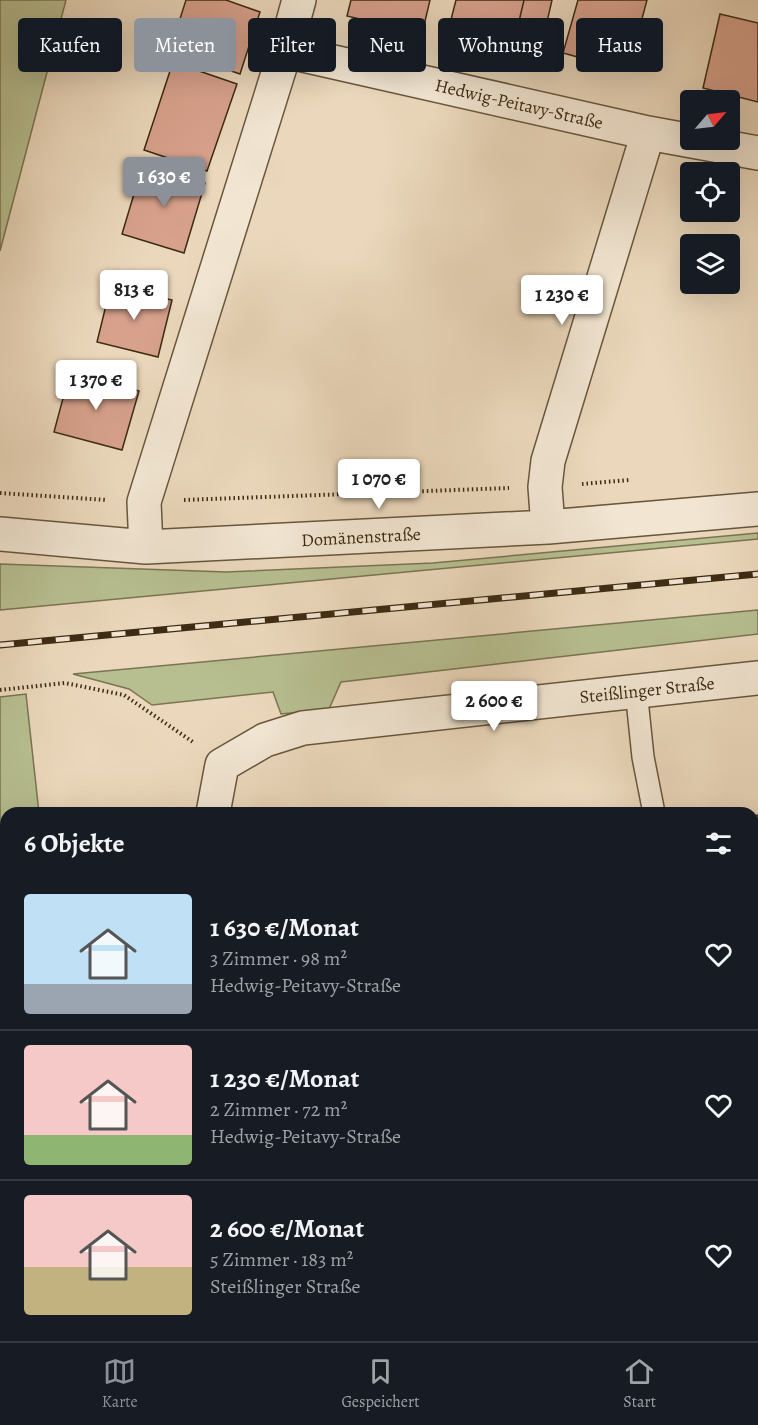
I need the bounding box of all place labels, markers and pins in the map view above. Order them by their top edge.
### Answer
pin: 1 630 € [109,157,219,208]
pin: 813 € [92,270,176,321]
pin: 1 230 € [507,275,617,326]
pin: 1 370 € [41,360,151,411]
pin: 1 070 € [324,459,434,510]
pin: 2 600 € [439,681,549,732]

